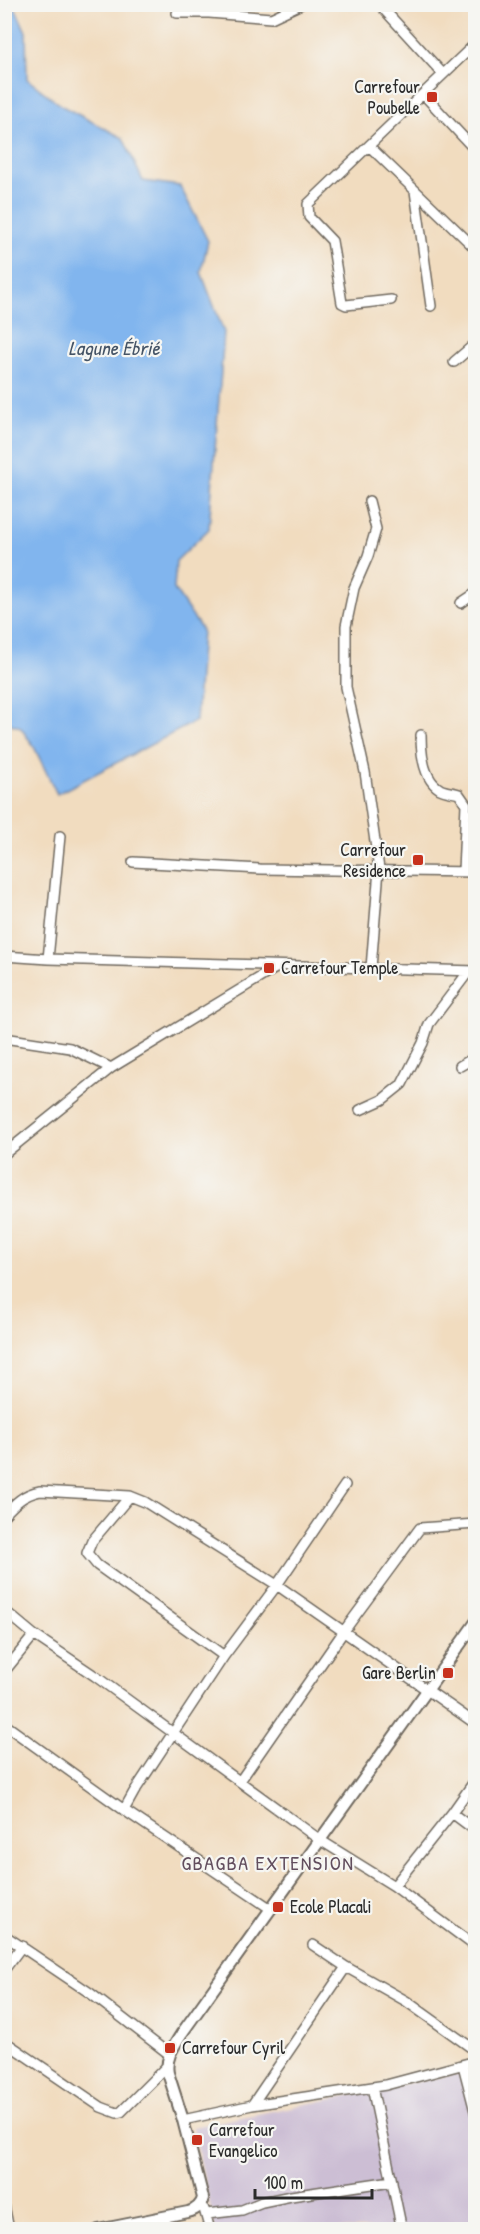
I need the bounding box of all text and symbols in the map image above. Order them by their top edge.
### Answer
place label: Carrefour Poubelle [354,74,420,120]
marker: Carrefour Poubelle [425,90,439,104]
water label: Lagune Ébrié [69,334,161,362]
place label: Carrefour Residence [340,837,406,883]
marker: Carrefour Residence [411,853,425,867]
place label: Carrefour Temple [281,955,398,980]
marker: Carrefour Temple [262,961,276,975]
place label: Gare Berlin [362,1660,436,1685]
marker: Gare Berlin [441,1666,455,1680]
district label: GBAGBA EXTENSION [182,1849,354,1876]
place label: Ecole Placali [290,1894,372,1919]
marker: Ecole Placali [271,1900,285,1914]
place label: Carrefour Cyril [182,2035,285,2060]
marker: Carrefour Cyril [163,2041,177,2055]
place label: Carrefour Evangelico [209,2117,278,2163]
marker: Carrefour Evangelico [190,2133,204,2147]
scale bar [255,2162,372,2200]
text: 100 m [264,2170,303,2195]

